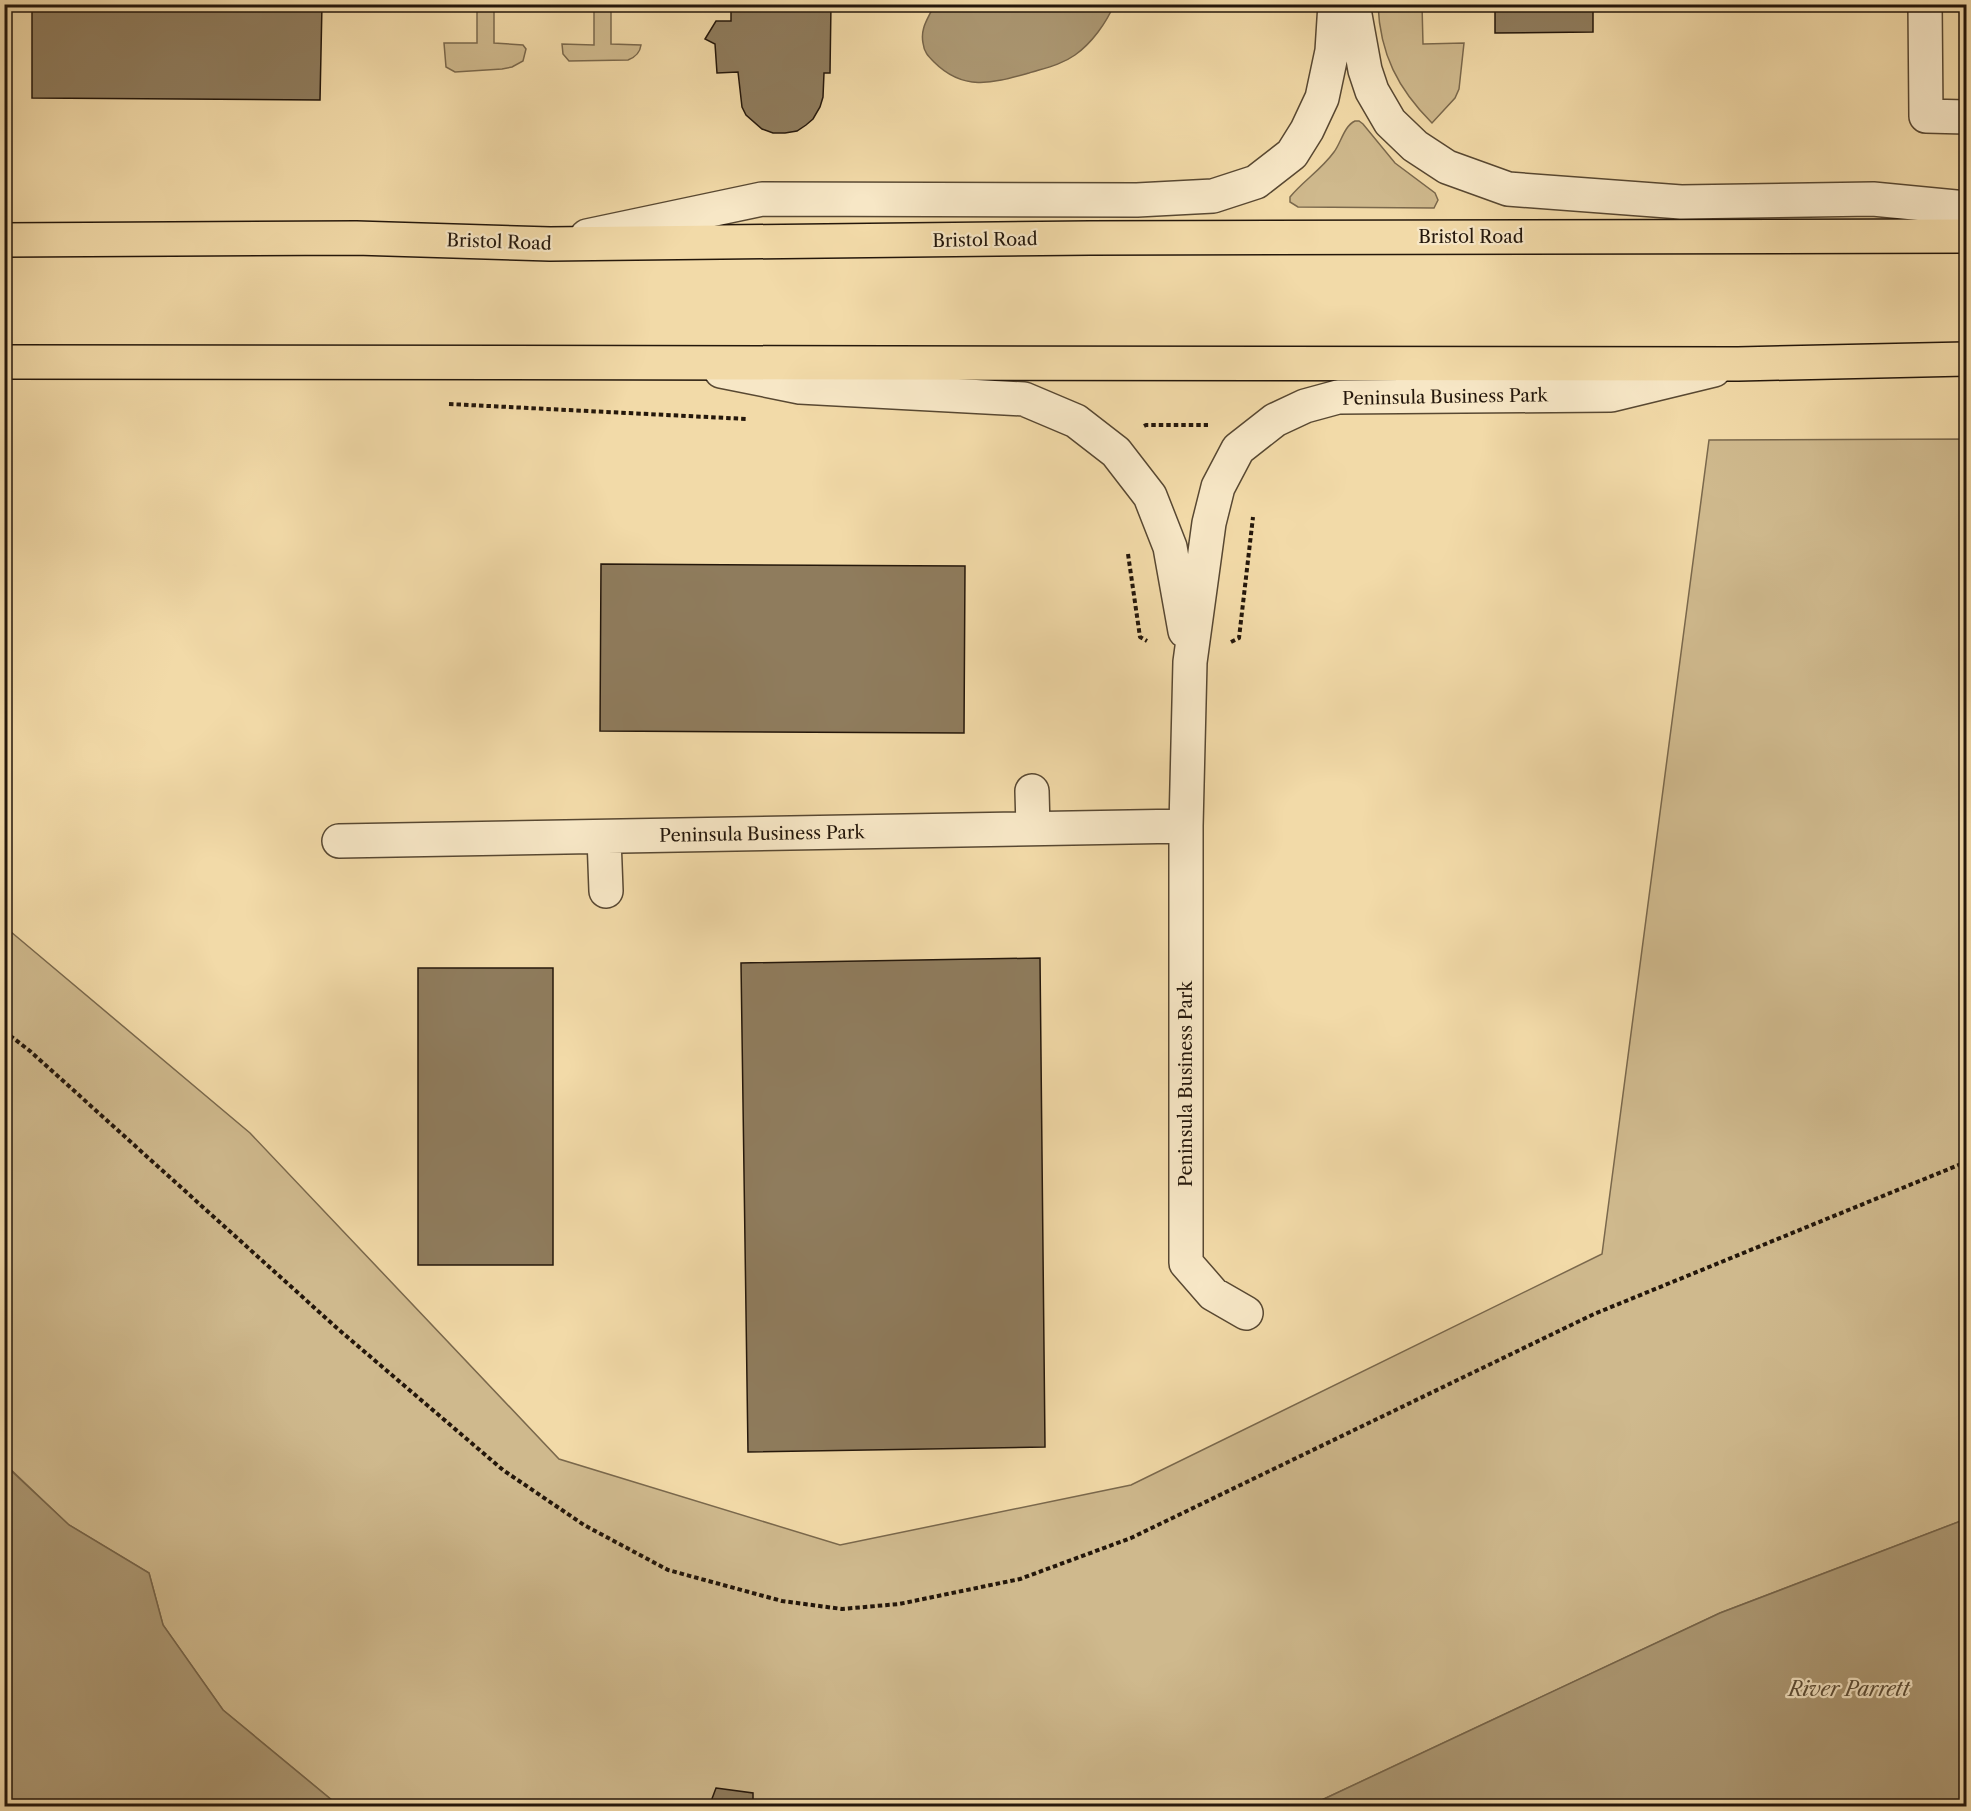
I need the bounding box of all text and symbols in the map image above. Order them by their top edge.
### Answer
street label: Bristol Road [1418,226,1524,248]
street label: Bristol Road [932,228,1038,252]
street label: Bristol Road [446,229,552,255]
street label: Peninsula Business Park [1342,384,1550,410]
street label: Peninsula Business Park [659,821,867,847]
street label: Peninsula Business Park [1175,980,1197,1187]
water label: River Parrett [1786,1677,1910,1701]

